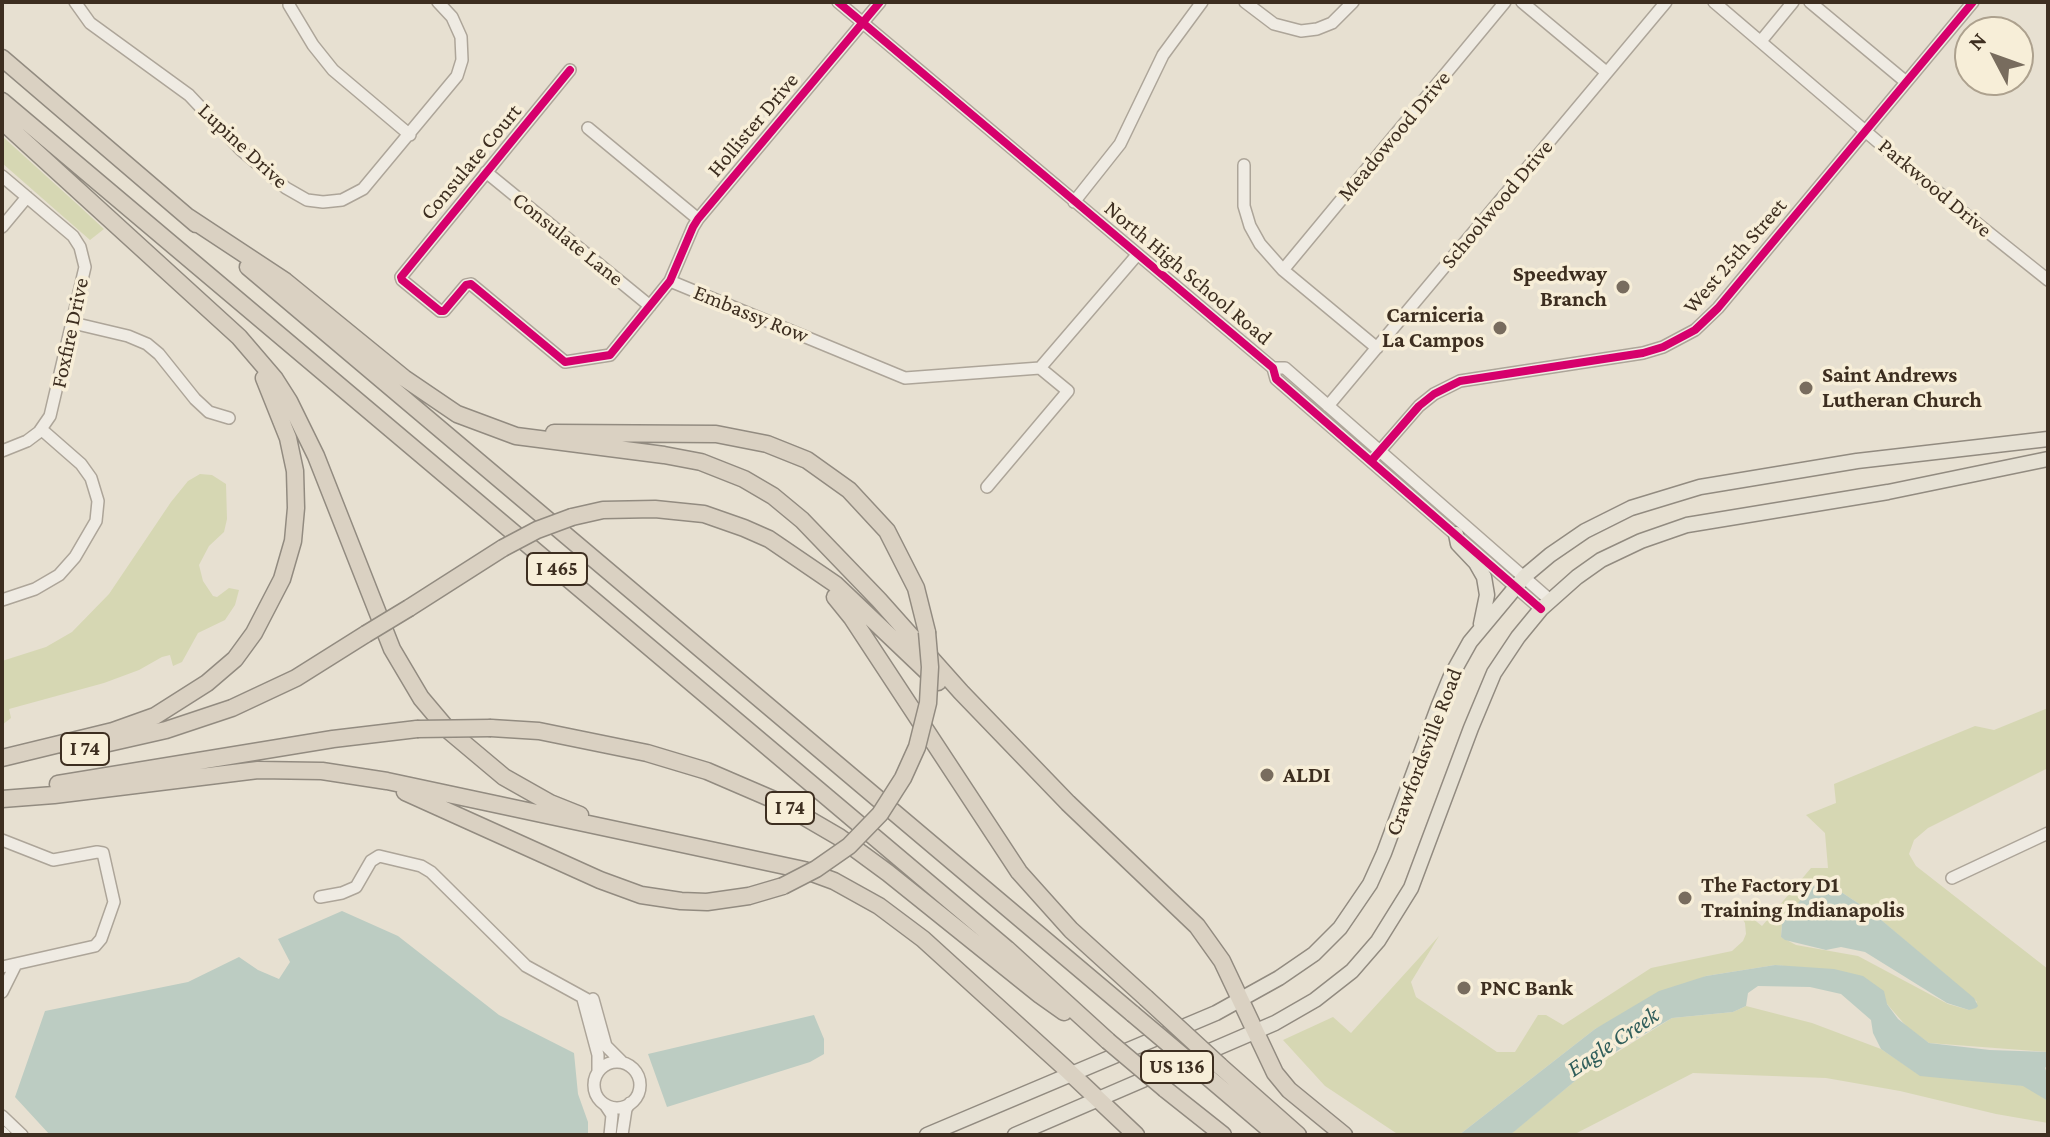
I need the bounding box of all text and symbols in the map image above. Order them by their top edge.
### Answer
north arrow [1954,16,2034,96]
text: N [1963,27,1991,55]
street label: Meadowood Drive [1332,65,1456,207]
street label: Hollister Drive [702,68,804,182]
street label: Lupine Drive [193,98,293,194]
street label: Consulate Court [415,99,527,225]
street label: Parkwood Drive [1873,133,1997,243]
street label: Schoolwood Drive [1435,134,1559,274]
street label: Consulate Lane [507,186,629,292]
street label: West 25th Street [1678,193,1792,319]
street label: North High School Road [1099,195,1277,351]
place label: Speedway Branch [1513,261,1607,312]
street label: Foxfire Drive [45,275,95,391]
marker: Speedway Branch [1614,278,1632,296]
street label: Embassy Row [690,279,812,349]
place label: Carniceria La Campos [1382,302,1484,354]
marker: Carniceria La Campos [1491,319,1509,337]
place label: Saint Andrews Lutheran Church [1822,362,1982,414]
marker: Saint Andrews Lutheran Church [1797,379,1815,397]
road number: I 465 [527,553,587,585]
street label: Crawfordsville Road [1380,664,1468,840]
road number: I 74 [61,733,109,765]
place label: ALDI [1283,762,1331,788]
marker: ALDI [1258,766,1276,784]
road number: I 74 [766,792,814,824]
place label: The Factory D1 Training Indianapolis [1701,872,1904,924]
marker: The Factory D1 Training Indianapolis [1676,889,1694,907]
place label: PNC Bank [1480,975,1573,1001]
marker: PNC Bank [1455,979,1473,997]
water label: Eagle Creek [1561,1001,1665,1083]
road number: US 136 [1141,1051,1213,1083]

